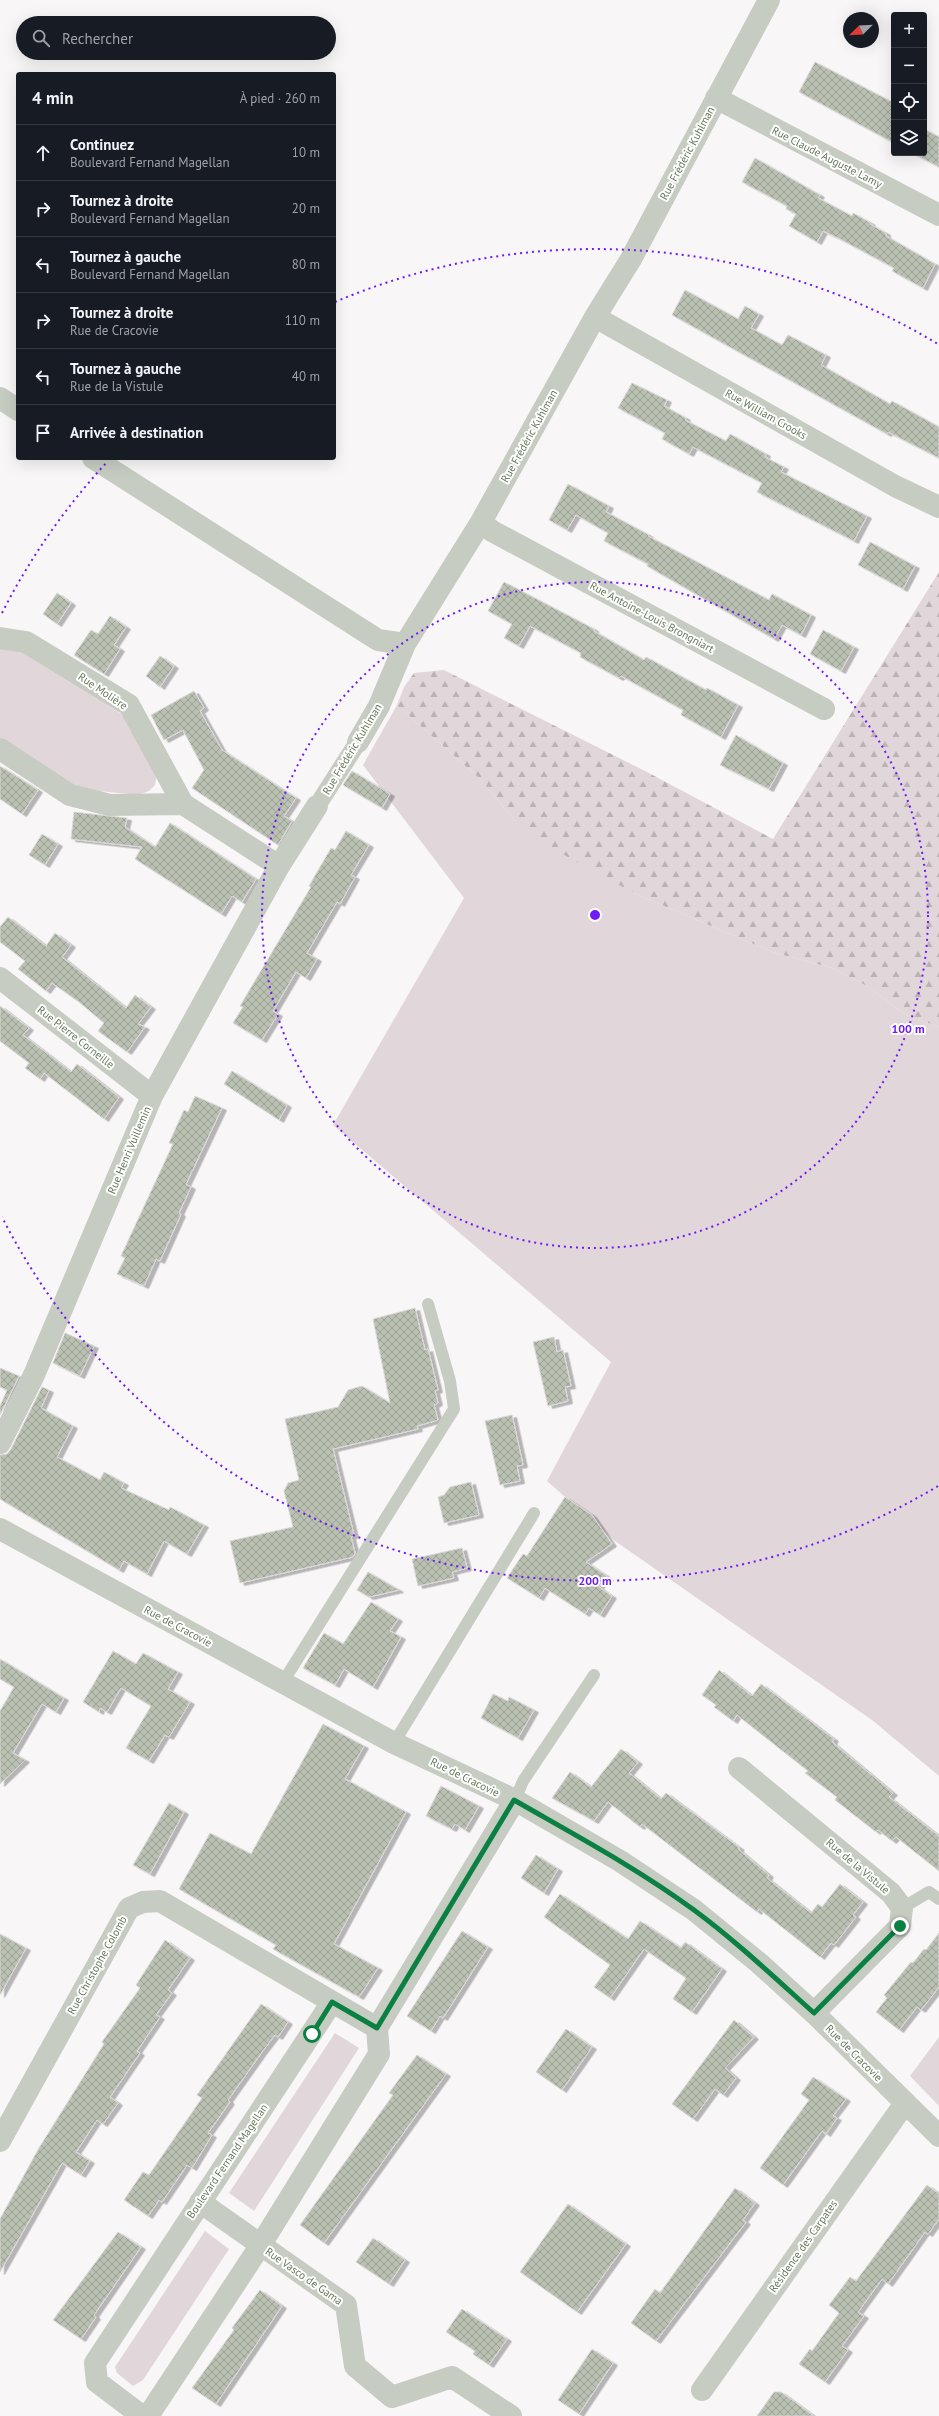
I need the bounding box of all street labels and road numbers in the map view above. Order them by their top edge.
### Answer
street label: Rue Frédéric Kuhlman [656,104,718,202]
street label: Rue Claude Auguste Lamy [770,123,885,191]
street label: Rue William Crooks [723,386,809,442]
street label: Rue Frédéric Kuhlman [498,387,560,485]
street label: Rue Antoine-Louis Brongniart [588,578,717,656]
street label: Rue Molière [76,669,131,713]
street label: Rue Frédéric Kuhlman [319,701,385,797]
street label: Rue Pierre Corneille [35,1003,118,1072]
street label: Rue Henri Vuillemin [104,1104,154,1196]
street label: Rue de Cracovie [142,1602,215,1650]
street label: Rue de Cracovie [428,1754,502,1800]
street label: Rue de la Vistule [823,1835,893,1897]
street label: Rue Christophe Colomb [64,1913,130,2017]
street label: Rue de Cracovie [823,2022,886,2085]
street label: Boulevard Fernand Magellan [183,2101,271,2221]
street label: Résidence des Carpates [766,2197,840,2295]
street label: Rue Vasco de Gama [263,2244,345,2308]

